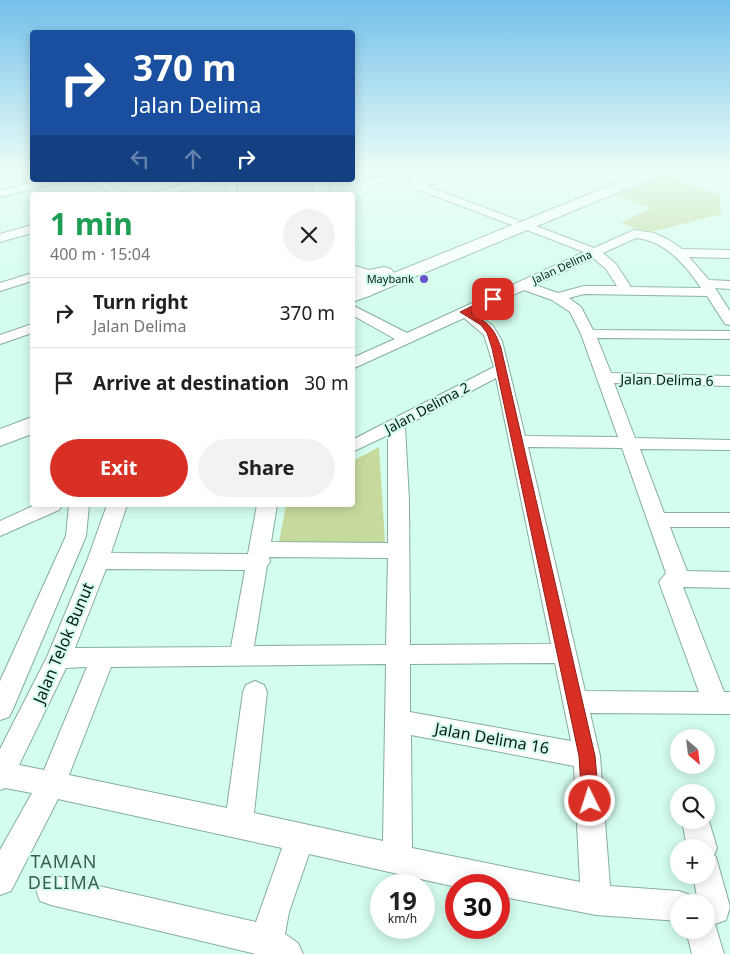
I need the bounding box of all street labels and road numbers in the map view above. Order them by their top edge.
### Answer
street label: Jalan Delima [529,246,594,287]
street label: Jalan Delima 6 [618,369,714,390]
street label: Jalan Delima 2 [379,377,472,439]
street label: Jalan Telok Bunut [27,579,99,709]
street label: Jalan Delima 16 [431,717,551,759]

